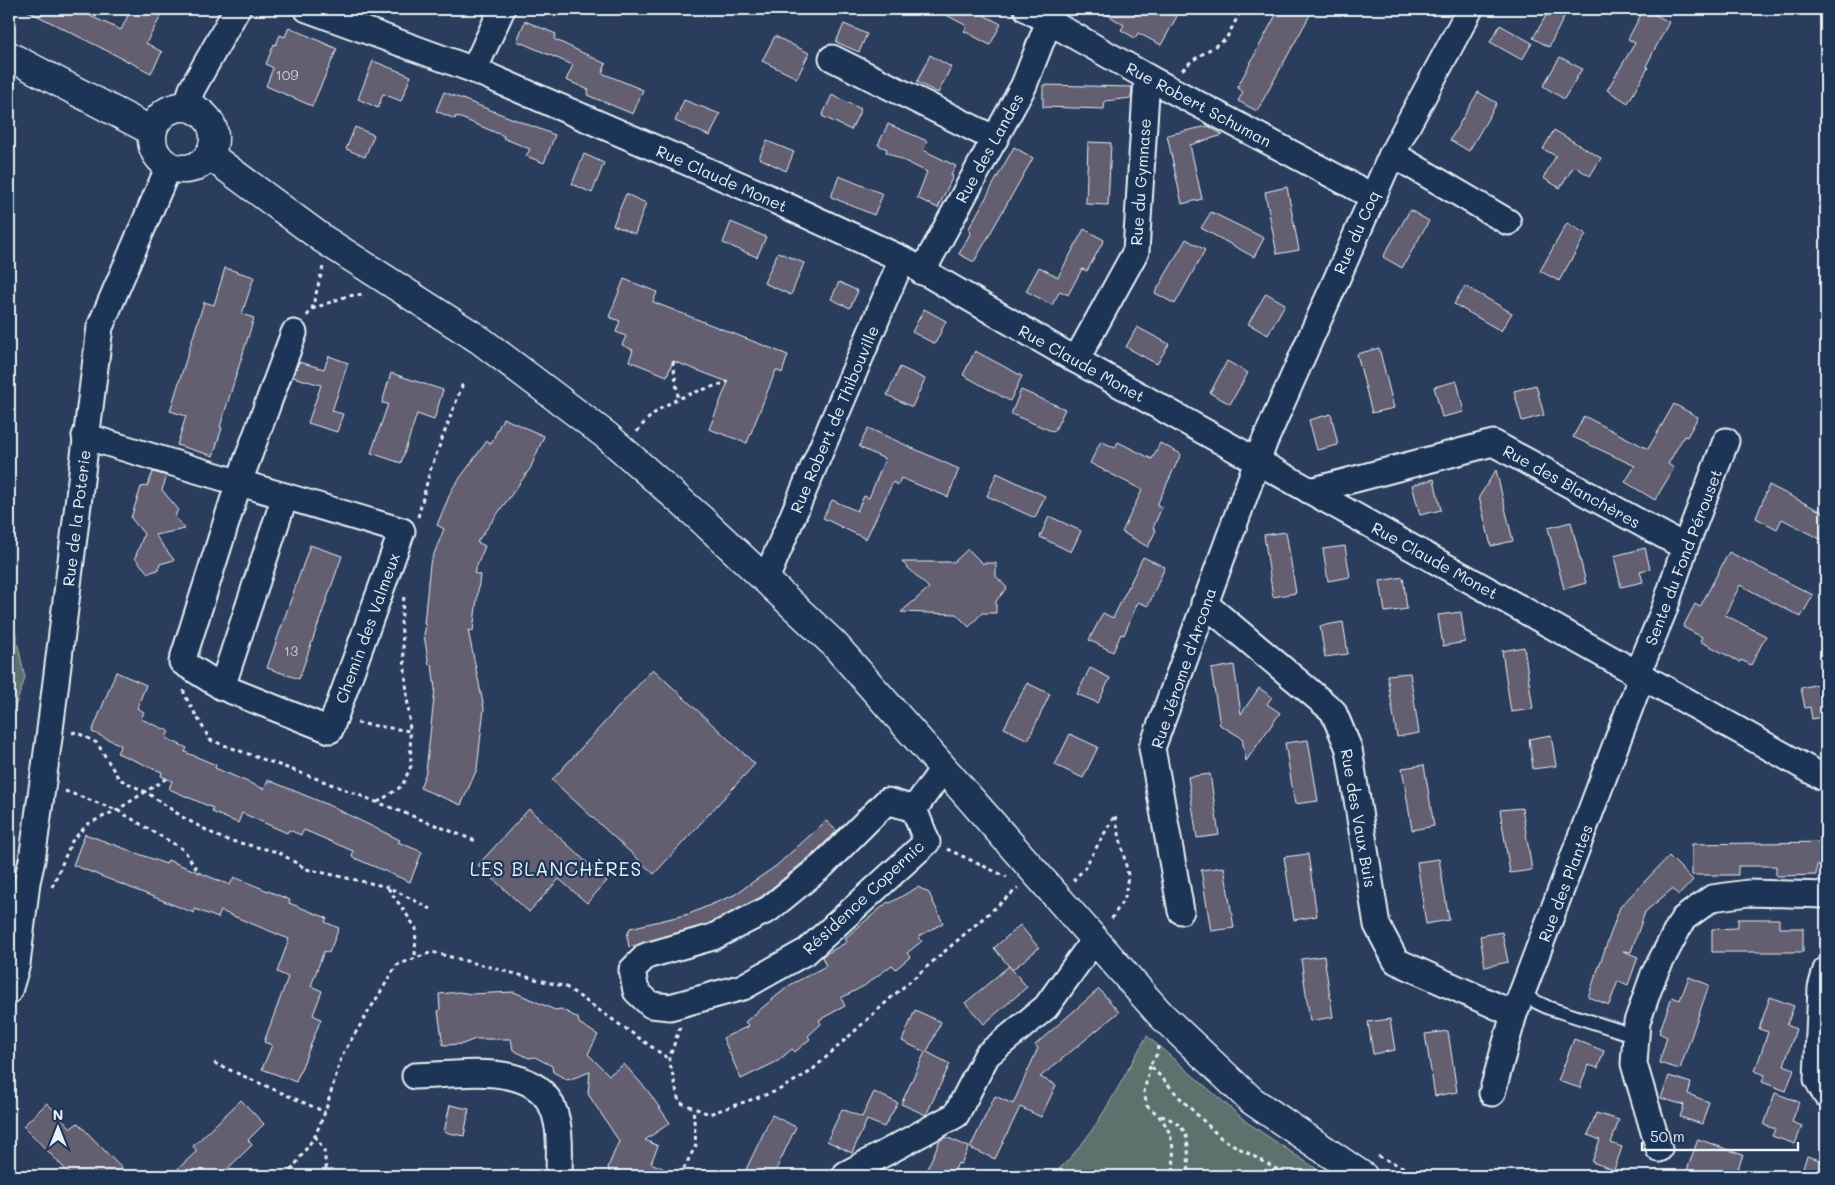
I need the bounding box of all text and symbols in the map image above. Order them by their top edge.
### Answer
street label: Rue Robert Schuman [1123,57,1275,151]
house number: 109 [275,65,299,84]
street label: Rue des Landes [950,90,1028,206]
street label: Rue du Gymnase [1125,118,1155,246]
street label: Rue Claude Monet [653,140,791,216]
street label: Rue du Coq [1328,187,1384,277]
street label: Rue Claude Monet [1015,320,1149,406]
street label: Rue Robert de Thibouville [785,322,883,516]
street label: Rue des Blanchères [1500,440,1644,532]
street label: Rue de la Poterie [57,449,95,587]
street label: Sente du Fond Pérouset [1640,466,1726,648]
street label: Rue Claude Monet [1368,517,1502,603]
street label: Chemin des Valmeux [330,550,404,706]
street label: Rue Jérome d'Arcona [1146,585,1220,751]
house number: 13 [284,641,298,660]
street label: Rue des Vaux Buis [1336,747,1382,889]
street label: Rue des Plantes [1533,821,1597,945]
street label: Résidence Copernic [798,835,928,959]
district label: LES BLANCHÈRES [470,856,642,881]
north arrow [32,1102,82,1152]
text: N [53,1105,63,1124]
scale bar [1642,1120,1799,1152]
text: 50 m [1650,1126,1685,1146]

